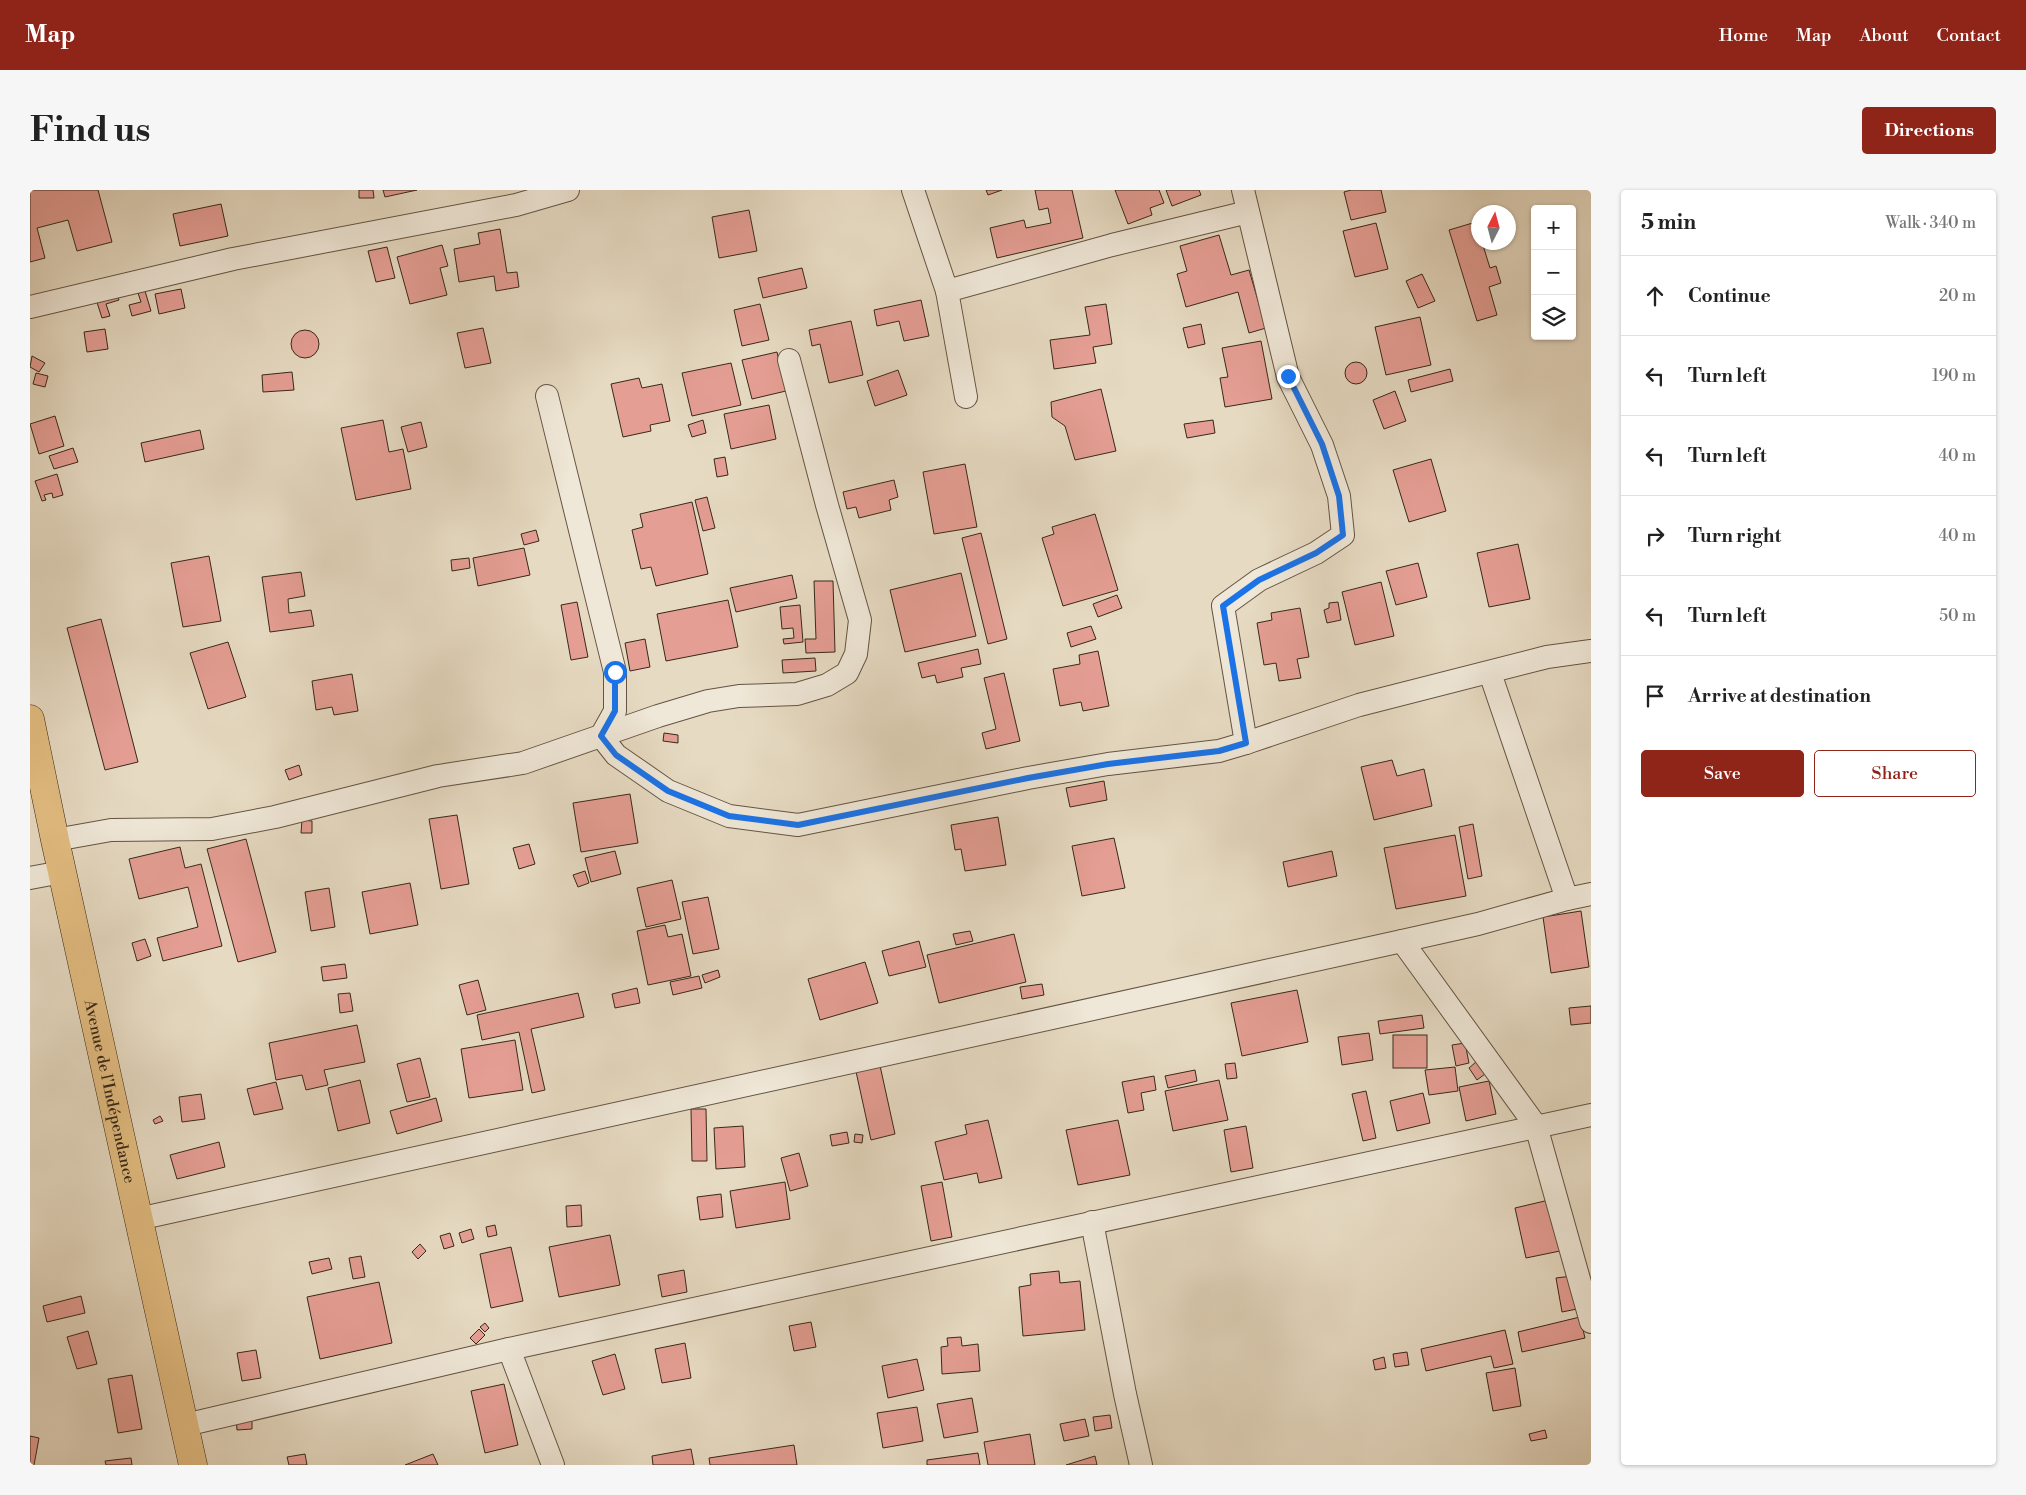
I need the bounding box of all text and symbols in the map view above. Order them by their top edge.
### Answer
text: Map [25,20,75,50]
text: Home [1719,24,1768,47]
text: Map [1796,24,1832,47]
text: About [1860,24,1909,47]
text: Contact [1937,24,2001,47]
button: Directions [1862,107,1996,154]
text: Find us [30,109,150,152]
north arrow [1471,205,1516,250]
map controls [1531,205,1576,340]
button: + [1531,205,1576,250]
text: 5 min [1641,210,1696,236]
text: Walk · 340 m [1886,213,1976,233]
button: − [1531,250,1576,295]
icon: ahead [1641,282,1669,310]
text: Continue [1688,284,1771,308]
text: 20 m [1939,286,1976,306]
button: layers [1531,295,1576,340]
icon: left [1641,362,1669,390]
text: Turn left [1688,364,1767,388]
route end [1277,365,1300,388]
text: 190 m [1932,366,1976,386]
icon: left [1641,442,1669,470]
text: Turn left [1688,444,1767,468]
text: 40 m [1939,446,1976,466]
icon: right [1641,522,1669,550]
text: Turn right [1688,524,1781,548]
text: 40 m [1939,526,1976,546]
icon: left [1641,602,1669,630]
text: Turn left [1688,604,1767,628]
text: 50 m [1939,606,1976,626]
route start [604,661,627,684]
icon: arrive [1641,682,1669,710]
text: Arrive at destination [1688,684,1871,708]
button: Save [1641,750,1804,797]
button: Share [1814,750,1976,797]
street label: Avenue de l'Indépendance [79,997,140,1185]

